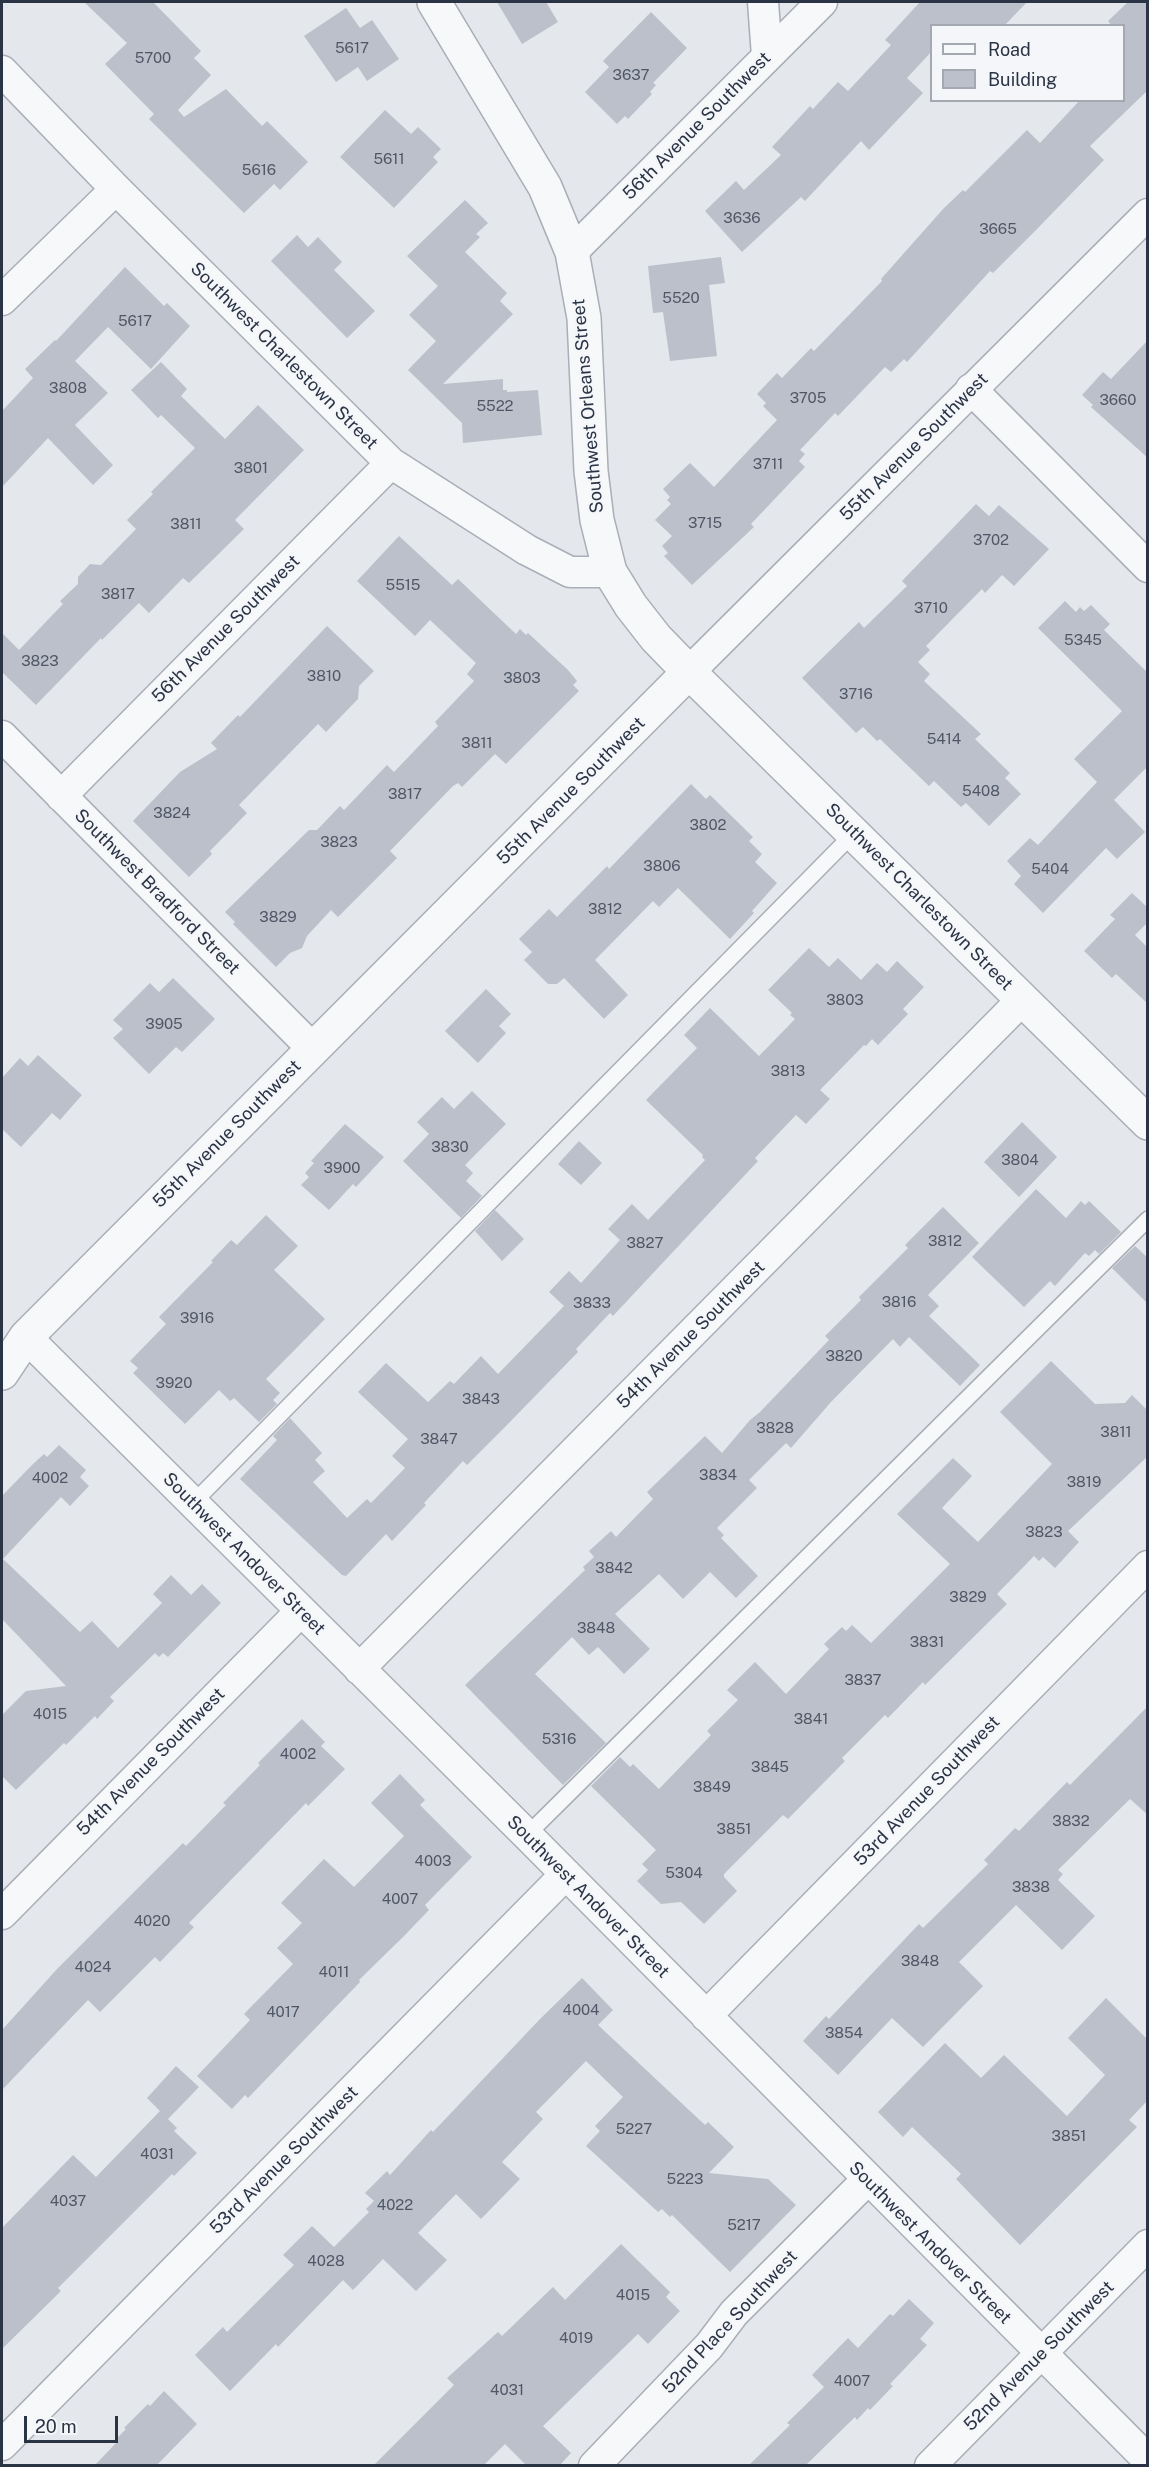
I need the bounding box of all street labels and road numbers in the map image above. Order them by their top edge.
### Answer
street label: 56th Avenue Southwest [619,48,775,204]
street label: Southwest Charlestown Street [186,258,382,454]
street label: Southwest Orleans Street [568,298,608,514]
street label: 55th Avenue Southwest [835,368,993,526]
street label: 56th Avenue Southwest [148,551,304,707]
street label: 55th Avenue Southwest [492,712,650,870]
street label: Southwest Charlestown Street [821,799,1017,995]
street label: Southwest Bradford Street [70,805,244,979]
street label: 55th Avenue Southwest [148,1055,306,1213]
street label: 54th Avenue Southwest [613,1257,769,1413]
street label: Southwest Andover Street [158,1468,330,1640]
street label: 54th Avenue Southwest [73,1684,229,1840]
street label: 53rd Avenue Southwest [850,1711,1004,1871]
street label: Southwest Andover Street [502,1811,674,1983]
street label: 53rd Avenue Southwest [205,2081,363,2239]
street label: Southwest Andover Street [844,2157,1016,2329]
street label: 52nd Place Southwest [658,2246,802,2398]
street label: 52nd Avenue Southwest [959,2276,1119,2436]

